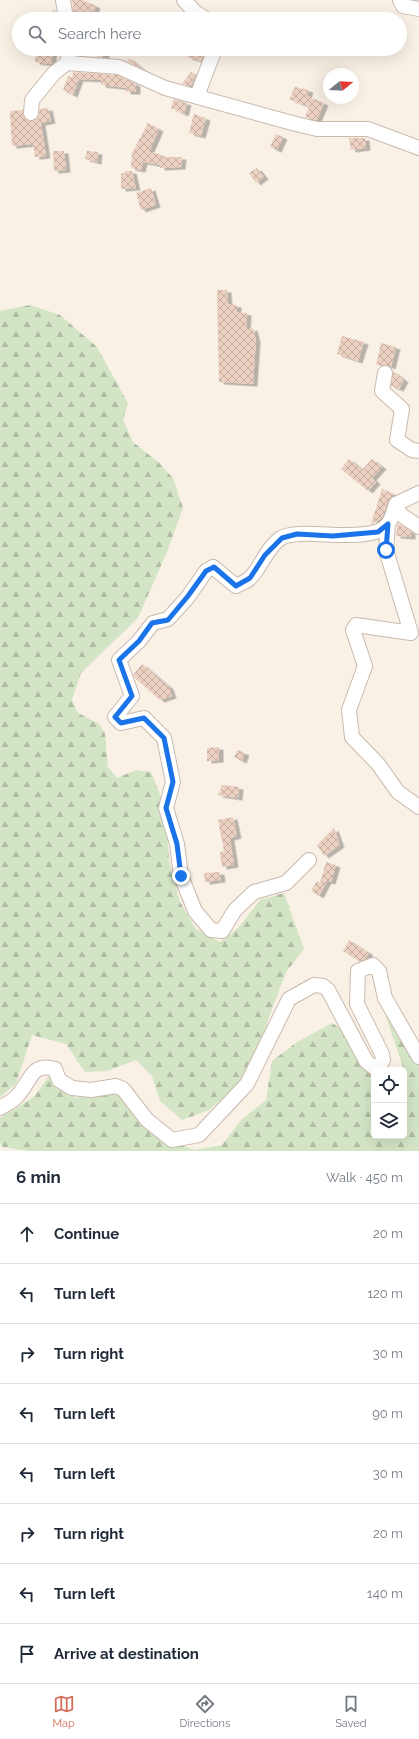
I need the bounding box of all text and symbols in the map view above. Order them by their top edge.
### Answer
search box [12,12,407,56]
icon: search [26,23,48,45]
text: Search here [58,25,141,43]
north arrow [323,68,359,104]
route start [377,541,395,559]
route end [172,867,190,885]
map controls [371,1067,407,1139]
button: locate [371,1067,407,1103]
button: layers [371,1103,407,1139]
text: 6 min [16,1167,61,1187]
text: Walk · 450 m [326,1170,403,1185]
icon: ahead [16,1223,38,1245]
text: Continue [54,1225,119,1243]
text: 20 m [373,1226,403,1241]
icon: left [16,1283,38,1305]
text: Turn left [54,1285,115,1303]
text: 120 m [367,1286,403,1301]
icon: right [16,1343,38,1365]
text: Turn right [54,1345,124,1363]
text: 30 m [373,1346,403,1361]
icon: left [16,1403,38,1425]
text: Turn left [54,1405,115,1423]
text: 90 m [372,1406,403,1421]
icon: left [16,1463,38,1485]
text: Turn left [54,1465,115,1483]
text: 30 m [373,1466,403,1481]
icon: right [16,1523,38,1545]
text: Turn right [54,1525,124,1543]
text: 20 m [373,1526,403,1541]
icon: left [16,1583,38,1605]
text: Turn left [54,1585,115,1603]
text: 140 m [367,1586,403,1601]
icon: arrive [16,1643,38,1665]
text: Arrive at destination [54,1645,199,1663]
tab: Map [52,1693,75,1730]
tab: Directions [180,1693,230,1730]
tab: Saved [335,1693,367,1730]

